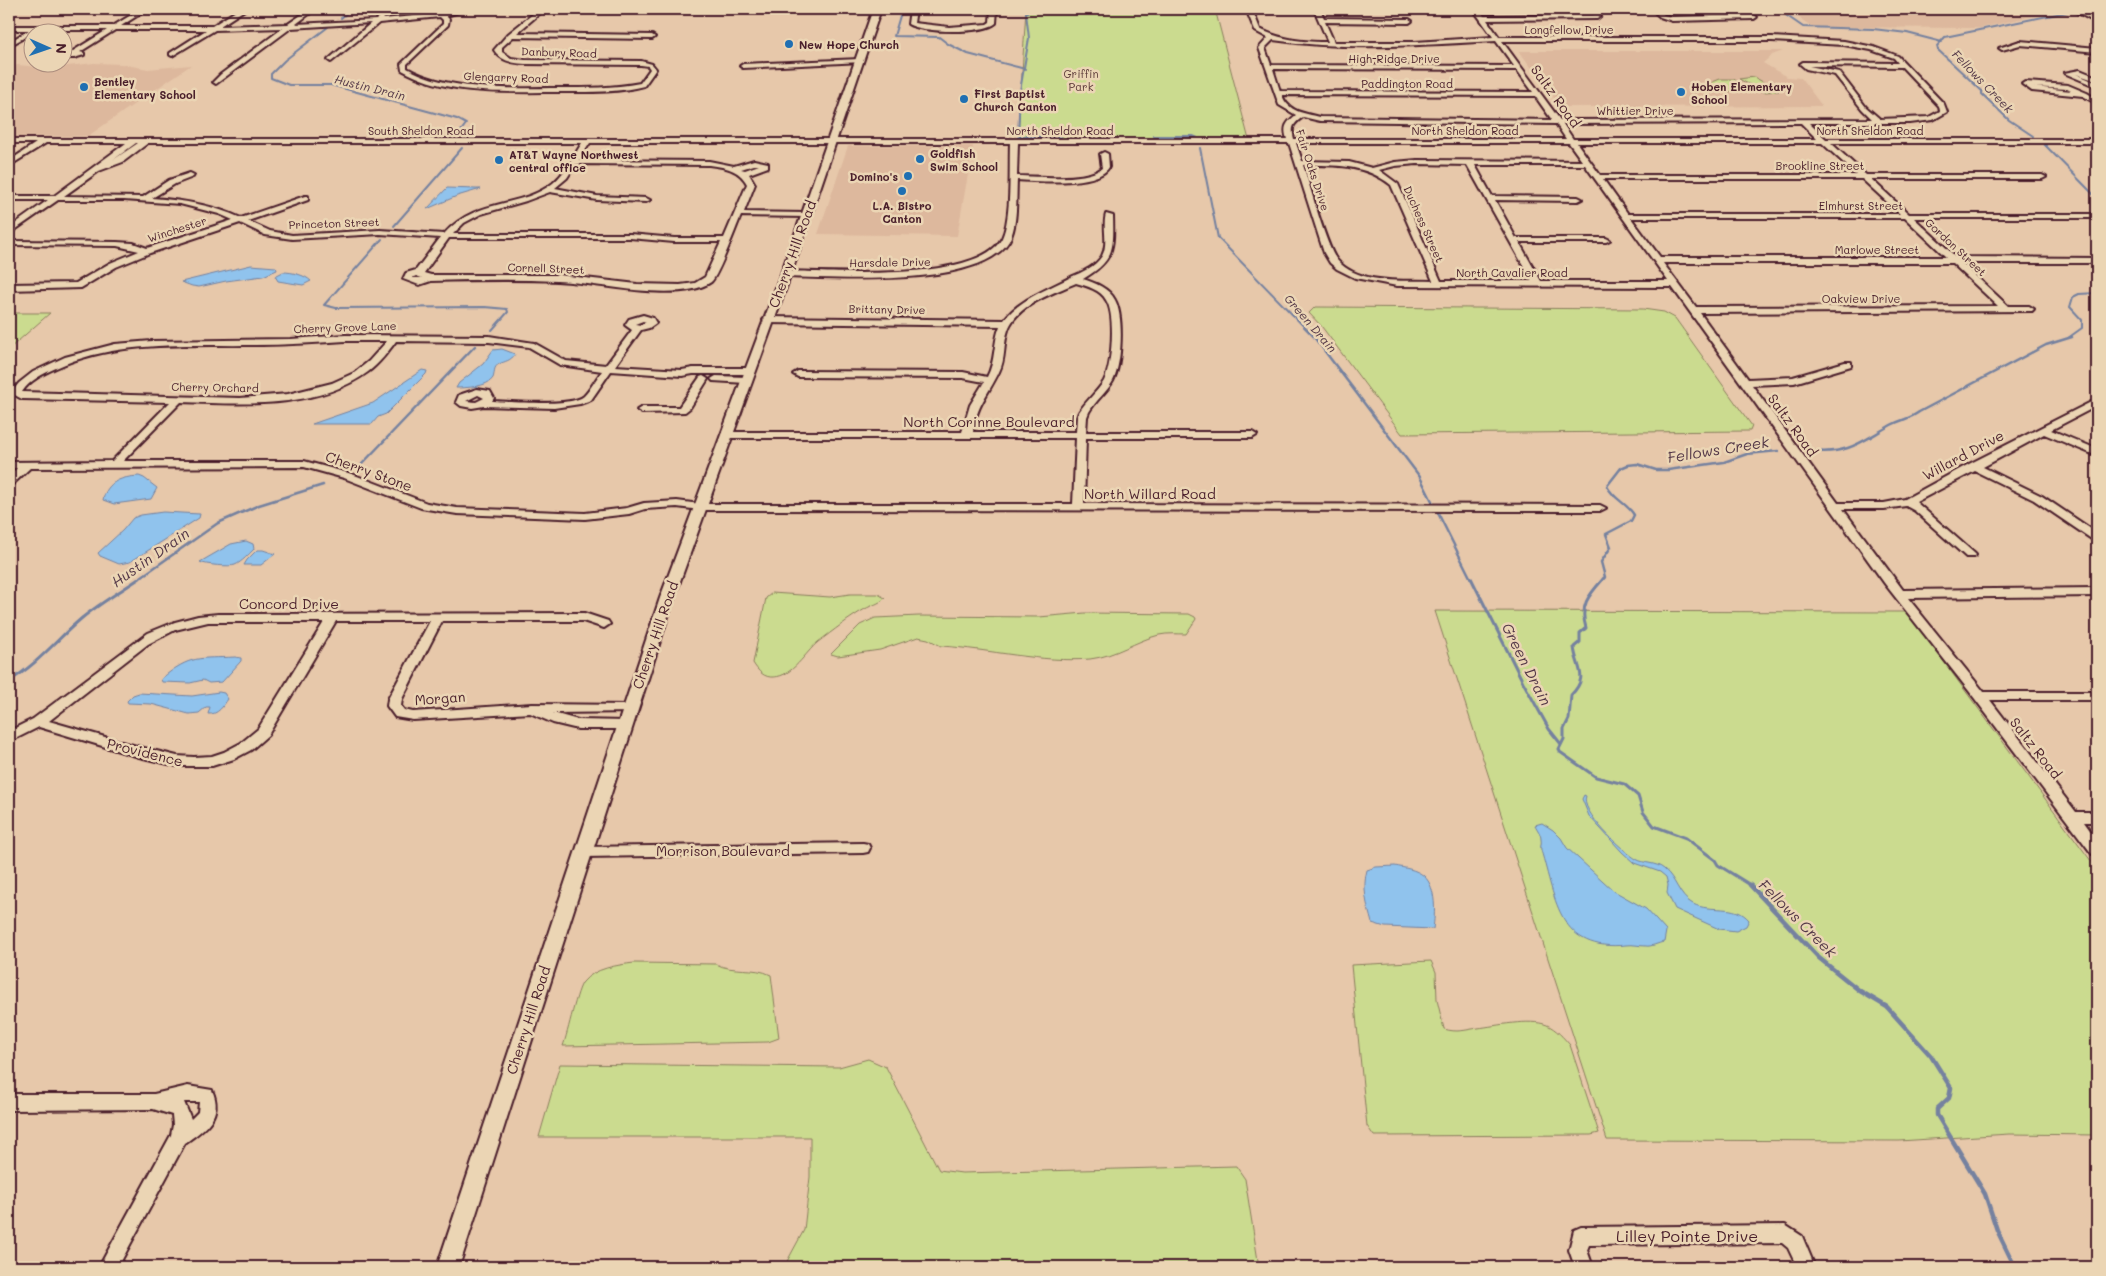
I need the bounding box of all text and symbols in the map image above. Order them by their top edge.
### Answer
north arrow [22,22,72,72]
street label: Longfellow Drive [1524,22,1614,37]
place label: New Hope Church [799,37,899,52]
marker: New Hope Church [783,38,795,50]
text: N [52,43,71,54]
street label: Danbury Road [521,43,597,61]
water label: Fellows Creek [1949,46,2018,117]
street label: High-Ridge Drive [1348,51,1440,66]
street label: Saltz Road [1527,61,1585,131]
park label: Griffin Park [1063,66,1099,94]
street label: Glengarry Road [463,68,549,86]
water label: Hustin Drain [333,70,407,104]
place label: Bentley Elementary School [94,74,196,102]
street label: Paddington Road [1361,76,1453,91]
place label: Hoben Elementary School [1691,79,1792,107]
marker: Bentley Elementary School [78,81,90,93]
place label: First Baptist Church Canton [974,86,1057,114]
marker: Hoben Elementary School [1675,86,1687,98]
marker: First Baptist Church Canton [958,93,970,105]
street label: Whittier Drive [1596,103,1674,118]
street label: South Sheldon Road [368,123,474,138]
street label: North Sheldon Road [1006,123,1114,138]
street label: North Sheldon Road [1411,123,1519,138]
street label: North Sheldon Road [1816,123,1924,138]
street label: Fair Oaks Drive [1293,127,1333,213]
place label: Goldfish Swim School [930,146,998,174]
place label: AT&T Wayne Northwest central office [509,147,638,175]
marker: Goldfish Swim School [914,153,926,165]
marker: AT&T Wayne Northwest central office [493,154,505,166]
street label: Brookline Street [1776,158,1865,173]
place label: Domino's [850,169,898,184]
marker: Domino's [902,170,914,182]
street label: Duchess Street [1400,183,1448,265]
marker: L.A. Bistro Canton [896,185,908,197]
street label: Cherry Hill Road [764,198,820,310]
place label: L.A. Bistro Canton [873,198,932,226]
street label: Elmhurst Street [1819,198,1903,213]
street label: Winchester [146,212,208,246]
street label: Princeton Street [288,214,380,232]
street label: Gordon Street [1922,215,1990,279]
street label: Marlowe Street [1835,242,1919,257]
street label: Harsdale Drive [849,254,931,270]
street label: Cornell Street [507,259,585,277]
street label: North Cavalier Road [1456,265,1568,280]
water label: Green Drain [1281,290,1341,356]
street label: Oakview Drive [1822,291,1900,306]
street label: Brittany Drive [849,301,926,317]
street label: Cherry Grove Lane [293,318,397,336]
street label: Cherry Orchard [171,379,259,395]
street label: Saltz Road [1764,390,1822,460]
street label: North Corinne Boulevard [903,412,1075,431]
street label: Willard Drive [1919,426,2007,484]
water label: Fellows Creek [1666,431,1771,467]
street label: Cherry Stone [323,446,415,496]
street label: North Willard Road [1084,484,1216,503]
water label: Hustin Drain [107,523,193,591]
street label: Cherry Hill Road [628,578,682,692]
street label: Concord Drive [239,594,339,613]
water label: Green Drain [1498,619,1556,709]
street label: Morgan [414,687,466,709]
street label: Saltz Road [2006,713,2066,783]
street label: Providence [105,733,185,771]
street label: Morrison Boulevard [656,841,790,860]
water label: Fellows Creek [1755,875,1842,962]
street label: Cherry Hill Road [501,963,555,1077]
street label: Lilley Pointe Drive [1616,1225,1758,1246]

